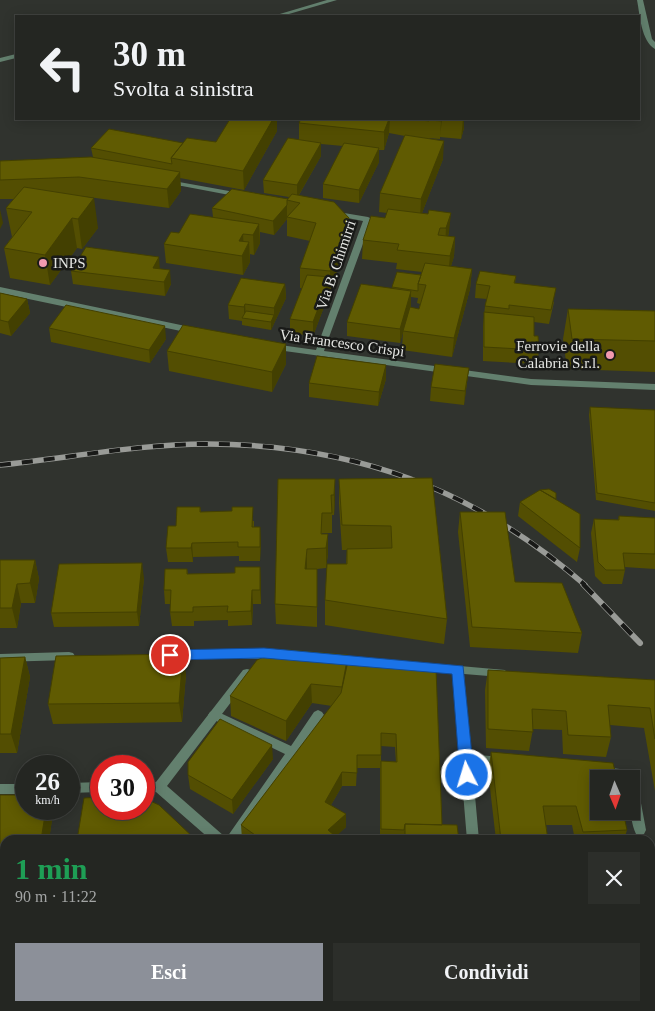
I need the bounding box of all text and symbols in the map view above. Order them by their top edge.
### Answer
icon: left [30,35,95,100]
text: 30 m [113,35,186,74]
text: Svolta a sinistra [113,76,254,101]
street label: Via B. Chimirri [313,218,359,312]
place label: INPS [53,255,86,271]
marker: INPS [37,257,49,269]
street label: Via Francesco Crispi [279,326,405,360]
place label: Ferrovie della Calabria S.r.l. [516,338,600,371]
marker: Ferrovie della Calabria S.r.l. [604,349,616,361]
pin [149,634,191,676]
icon: arrive [156,641,184,669]
position arrow [440,748,492,800]
speed limit sign: 30 [90,755,155,820]
text: 26 [35,768,60,795]
north arrow [590,770,640,820]
map controls [590,770,640,820]
text: km/h [35,793,60,807]
text: 1 min [15,852,88,885]
button: close [588,852,640,904]
text: 90 m · 11:22 [15,888,97,905]
button: Esci [15,943,323,1001]
button: Condividi [333,943,640,1001]

